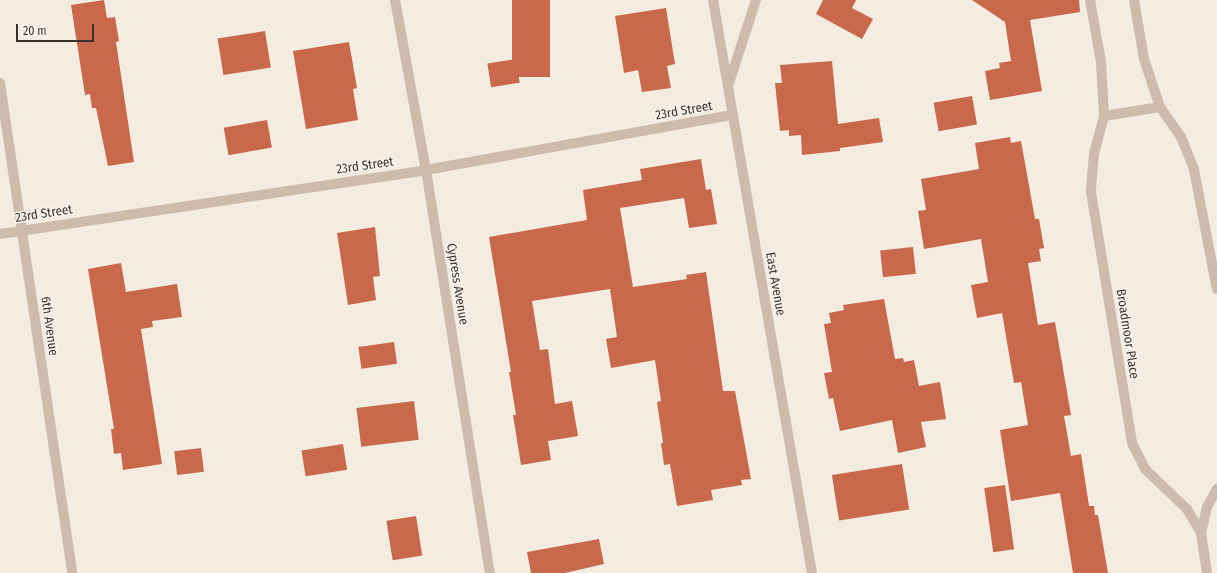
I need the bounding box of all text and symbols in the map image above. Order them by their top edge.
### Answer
scale bar [18,16,96,42]
text: 20 m [23,24,47,38]
street label: 23rd Street [654,98,714,124]
street label: 23rd Street [335,154,395,178]
street label: 23rd Street [14,202,74,226]
street label: Cypress Avenue [443,242,471,326]
street label: East Avenue [762,251,788,317]
street label: Broadmoor Place [1112,288,1142,380]
street label: 6th Avenue [37,295,61,357]

